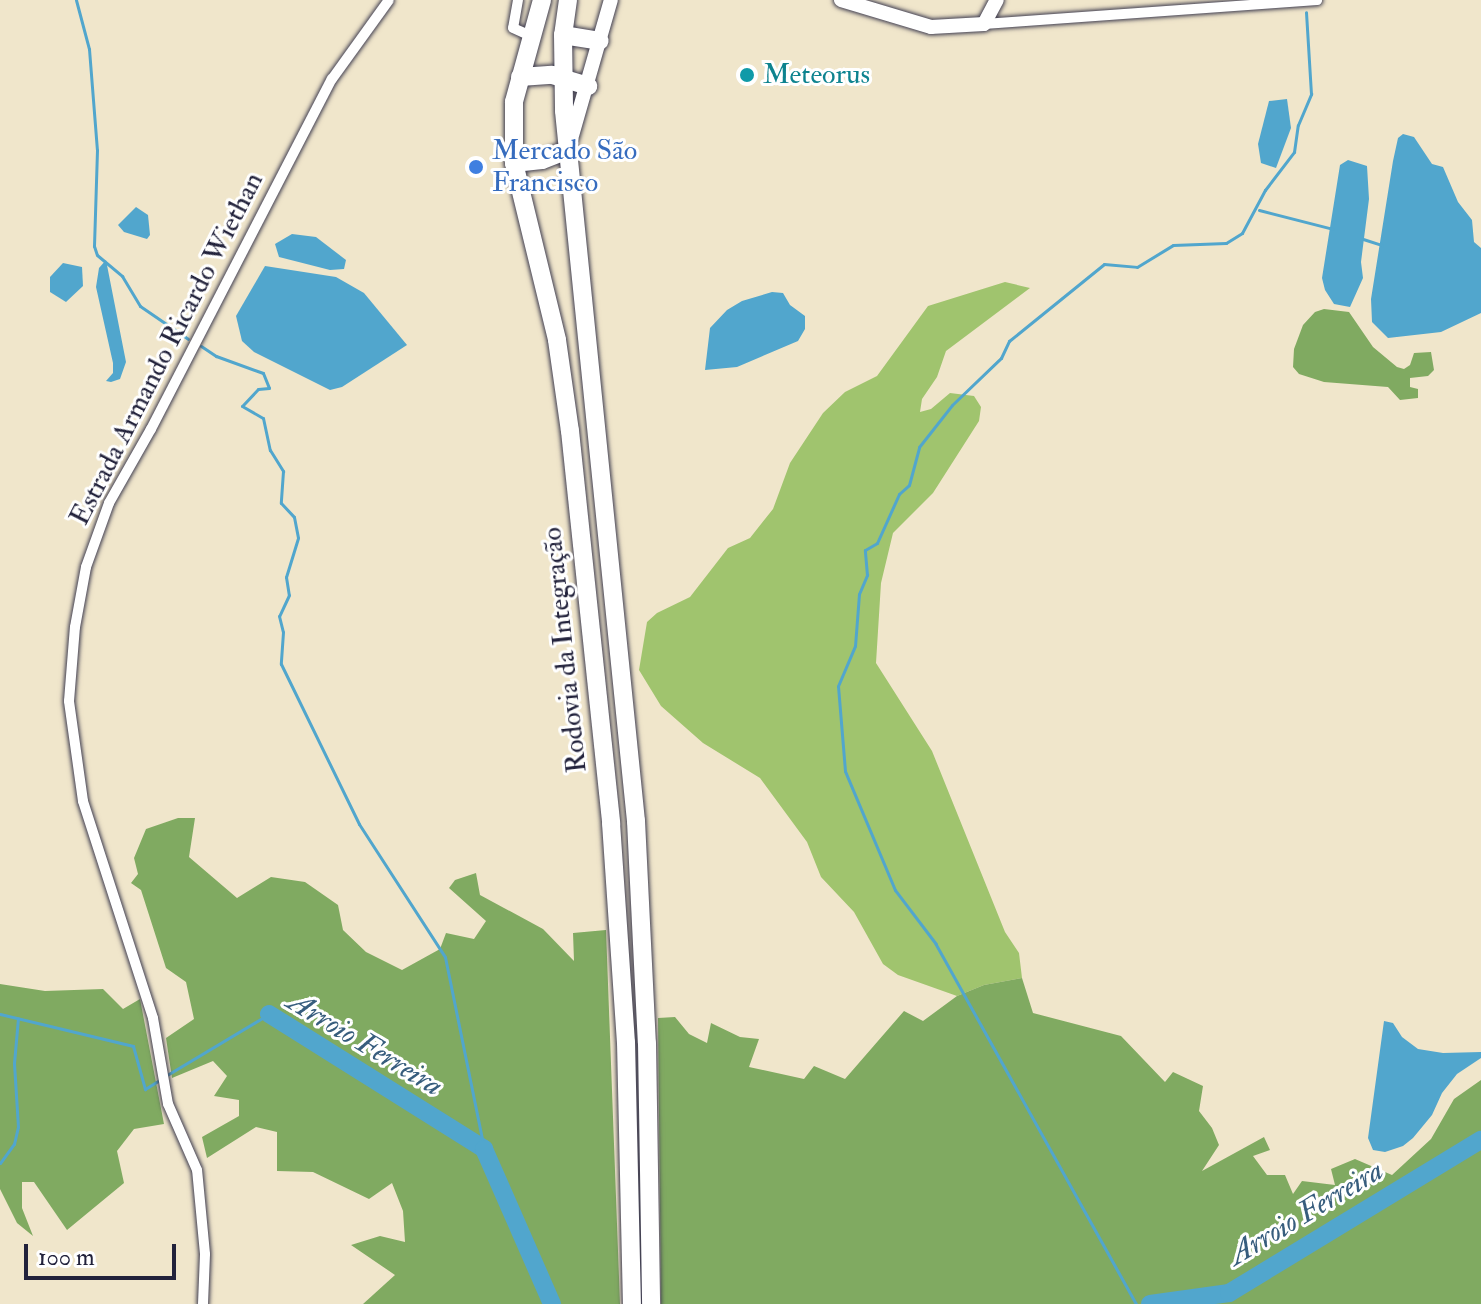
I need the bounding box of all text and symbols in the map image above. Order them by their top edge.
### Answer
place label: Meteorus [763,58,870,92]
marker: Meteorus [738,66,756,84]
place label: Mercado São Francisco [492,134,637,200]
marker: Mercado São Francisco [467,158,485,176]
street label: Estrada Armando Ricardo Wiethan [63,167,271,531]
street label: Rodovia da Integração [535,526,595,774]
water label: Arroio Ferreira [281,984,449,1104]
water label: Arroio Ferreira [1222,1153,1390,1273]
scale bar [28,1228,180,1278]
text: 100 m [38,1242,95,1273]

